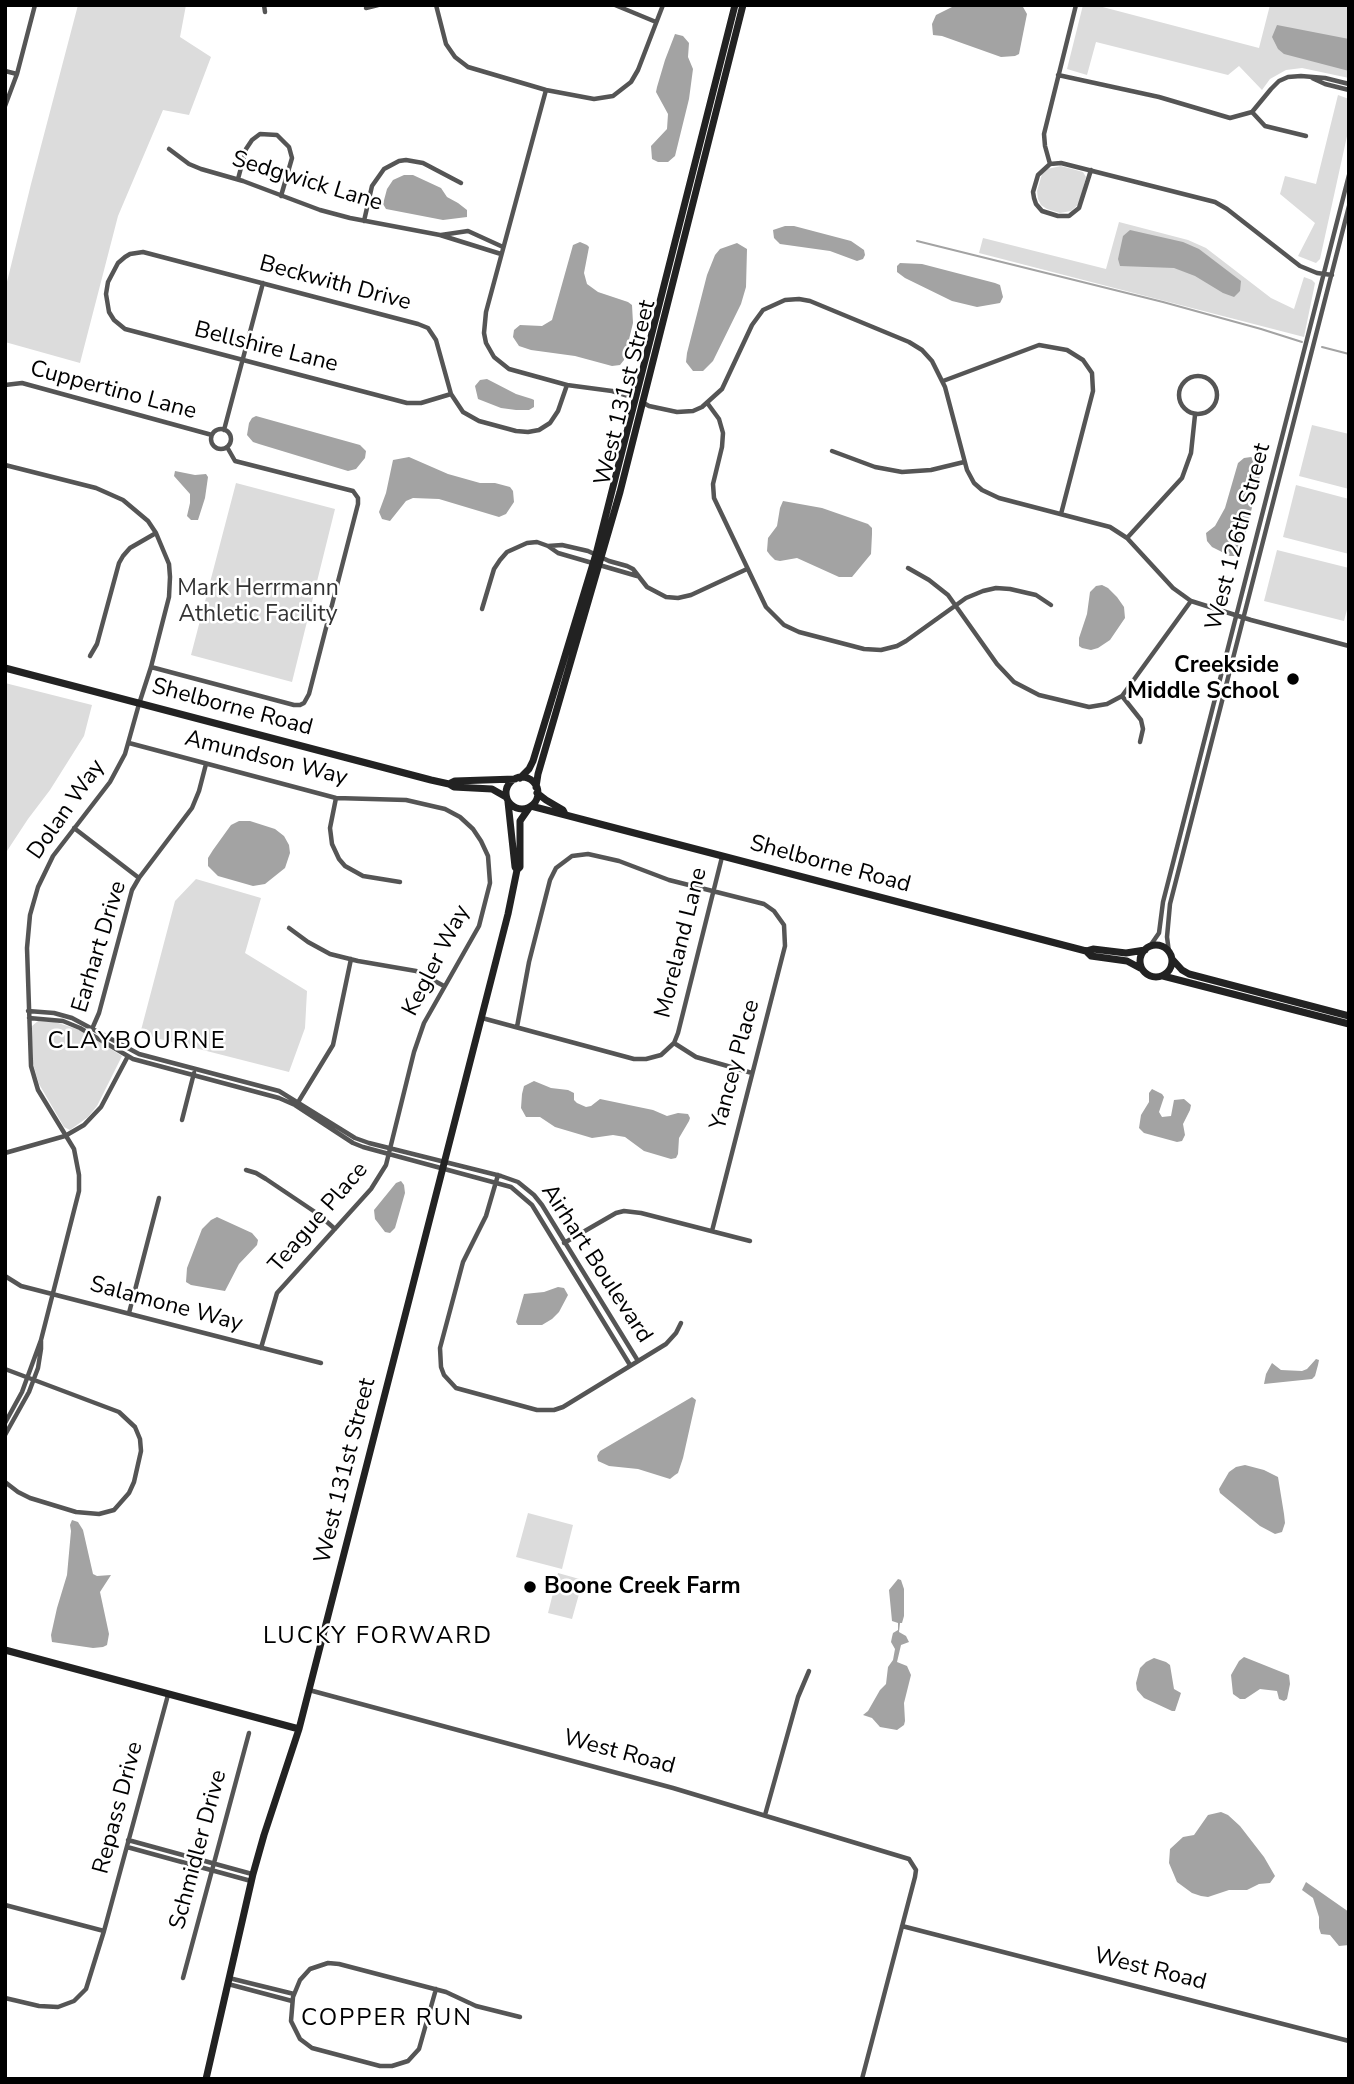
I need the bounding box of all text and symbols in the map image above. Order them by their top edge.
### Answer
street label: Sedgwick Lane [228,146,386,218]
street label: Beckwith Drive [256,251,414,317]
street label: West 131st Street [590,297,662,489]
street label: Bellshire Lane [191,317,341,379]
street label: Cuppertino Lane [27,356,199,426]
street label: West 126th Street [1201,441,1277,633]
park label: Mark Herrmann Athletic Facility [177,575,339,629]
place label: Creekside Middle School [1127,652,1279,706]
marker: Creekside Middle School [1285,671,1301,687]
street label: Shelborne Road [149,673,315,743]
street label: Amundson Way [182,725,350,793]
street label: Dolan Way [23,755,111,865]
street label: Shelborne Road [747,830,913,900]
street label: Moreland Lane [650,865,714,1021]
street label: Earhart Drive [67,878,133,1016]
street label: Kegler Way [397,901,477,1021]
street label: Yancey Place [705,997,767,1133]
district label: CLAYBOURNE [49,1028,225,1056]
street label: Teague Place [264,1157,374,1279]
street label: Airhart Boulevard [534,1179,658,1349]
street label: Salamone Way [87,1271,245,1339]
street label: West 131st Street [310,1375,382,1567]
place label: Boone Creek Farm [544,1573,741,1601]
marker: Boone Creek Farm [522,1579,538,1595]
district label: LUCKY FORWARD [265,1623,491,1651]
street label: West Road [560,1725,678,1781]
street label: Repass Drive [88,1739,150,1877]
street label: Schmidler Drive [164,1767,234,1933]
street label: West Road [1091,1943,1209,1997]
district label: COPPER RUN [302,2005,472,2033]

